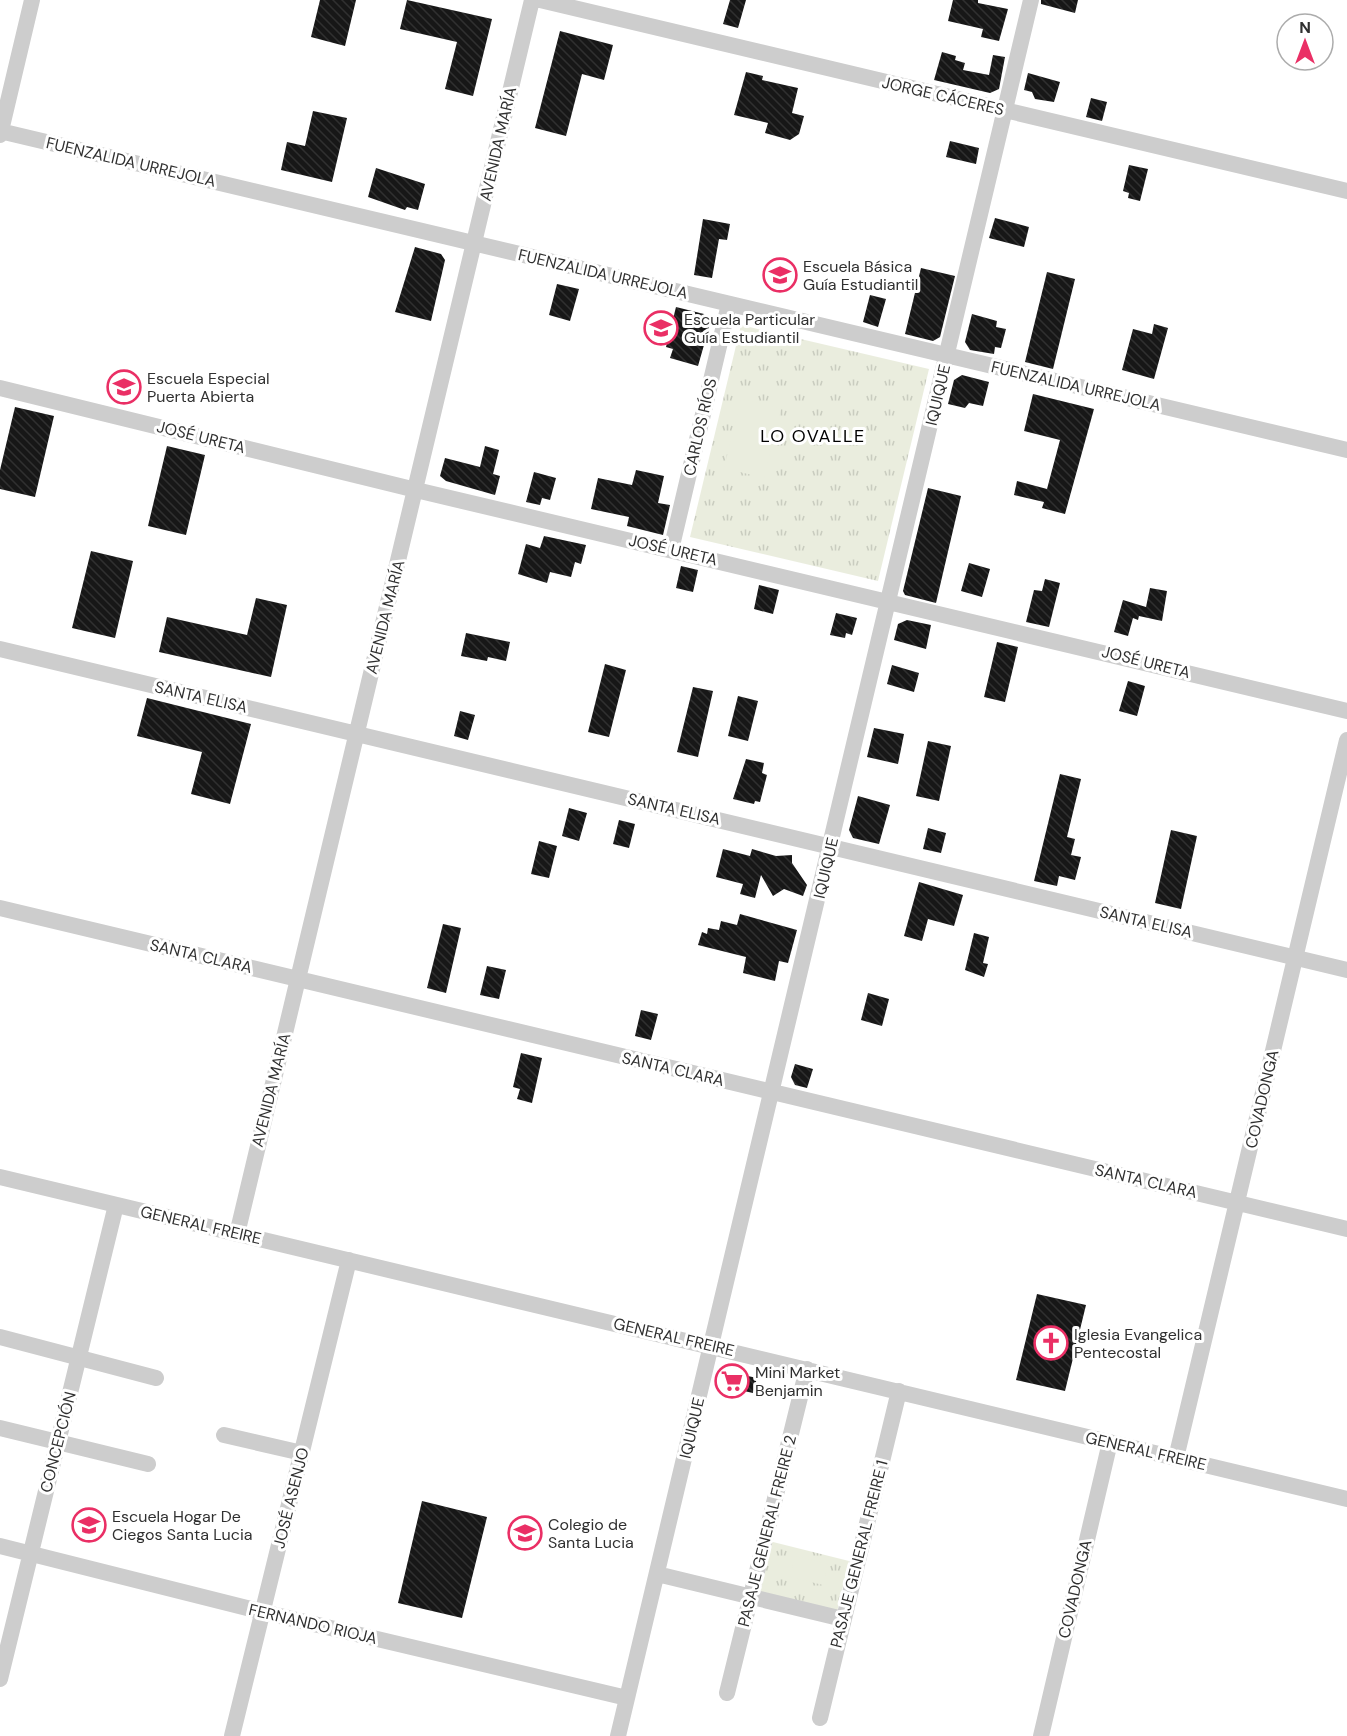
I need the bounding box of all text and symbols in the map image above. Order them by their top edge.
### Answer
north arrow [1275,12,1335,72]
text: N [1299,17,1311,38]
street label: JORGE CÁCERES [880,72,1006,120]
street label: AVENIDA MARÍA [475,84,521,203]
street label: FUENZALIDA URREJOLA [44,132,218,192]
street label: FUENZALIDA URREJOLA [516,244,690,304]
place label: Escuela Básica Guía Estudiantil [803,256,918,295]
school or university icon: Escuela Básica Guía Estudiantil [762,257,798,293]
place label: Escuela Particular Guía Estudiantil [684,309,815,348]
school or university icon: Escuela Particular Guía Estudiantil [643,310,679,346]
street label: FUENZALIDA URREJOLA [989,356,1163,416]
street label: IQUIQUE [921,362,955,428]
place label: Escuela Especial Puerta Abierta [147,368,269,407]
school or university icon: Escuela Especial Puerta Abierta [106,369,142,405]
street label: CARLOS RÍOS [679,376,721,478]
street label: JOSÉ URETA [155,416,248,458]
district label: LO OVALLE [760,424,866,448]
street label: JOSÉ URETA [627,530,720,570]
street label: AVENIDA MARÍA [361,557,409,676]
street label: JOSÉ URETA [1100,641,1193,683]
street label: SANTA ELISA [153,676,250,718]
street label: SANTA ELISA [626,788,723,830]
street label: IQUIQUE [809,835,843,901]
street label: SANTA ELISA [1098,901,1195,943]
street label: SANTA CLARA [148,934,254,978]
street label: AVENIDA MARÍA [247,1030,295,1149]
street label: SANTA CLARA [620,1047,726,1091]
street label: COVADONGA [1240,1047,1284,1150]
street label: SANTA CLARA [1093,1159,1199,1203]
street label: GENERAL FREIRE [138,1201,264,1249]
street label: GENERAL FREIRE [611,1313,737,1361]
place label: Iglesia Evangelica Pentecostal [1074,1324,1202,1363]
church icon: Iglesia Evangelica Pentecostal [1033,1325,1069,1361]
place label: Mini Market Benjamin [755,1362,840,1401]
supermarket icon: Mini Market Benjamin [714,1363,750,1399]
street label: CONCEPCIÓN [35,1389,81,1495]
street label: IQUIQUE [675,1395,709,1461]
street label: GENERAL FREIRE [1083,1427,1209,1475]
street label: PASAJE GENERAL FREIRE 2 [733,1433,801,1629]
street label: JOSÉ ASENJO [268,1445,314,1551]
street label: PASAJE GENERAL FREIRE 1 [826,1458,892,1650]
place label: Escuela Hogar De Ciegos Santa Lucia [112,1506,252,1545]
school or university icon: Escuela Hogar De Ciegos Santa Lucia [71,1507,107,1543]
place label: Colegio de Santa Lucia [548,1514,634,1553]
school or university icon: Colegio de Santa Lucia [507,1515,543,1551]
street label: COVADONGA [1053,1537,1097,1640]
street label: FERNANDO RIOJA [247,1599,380,1649]

